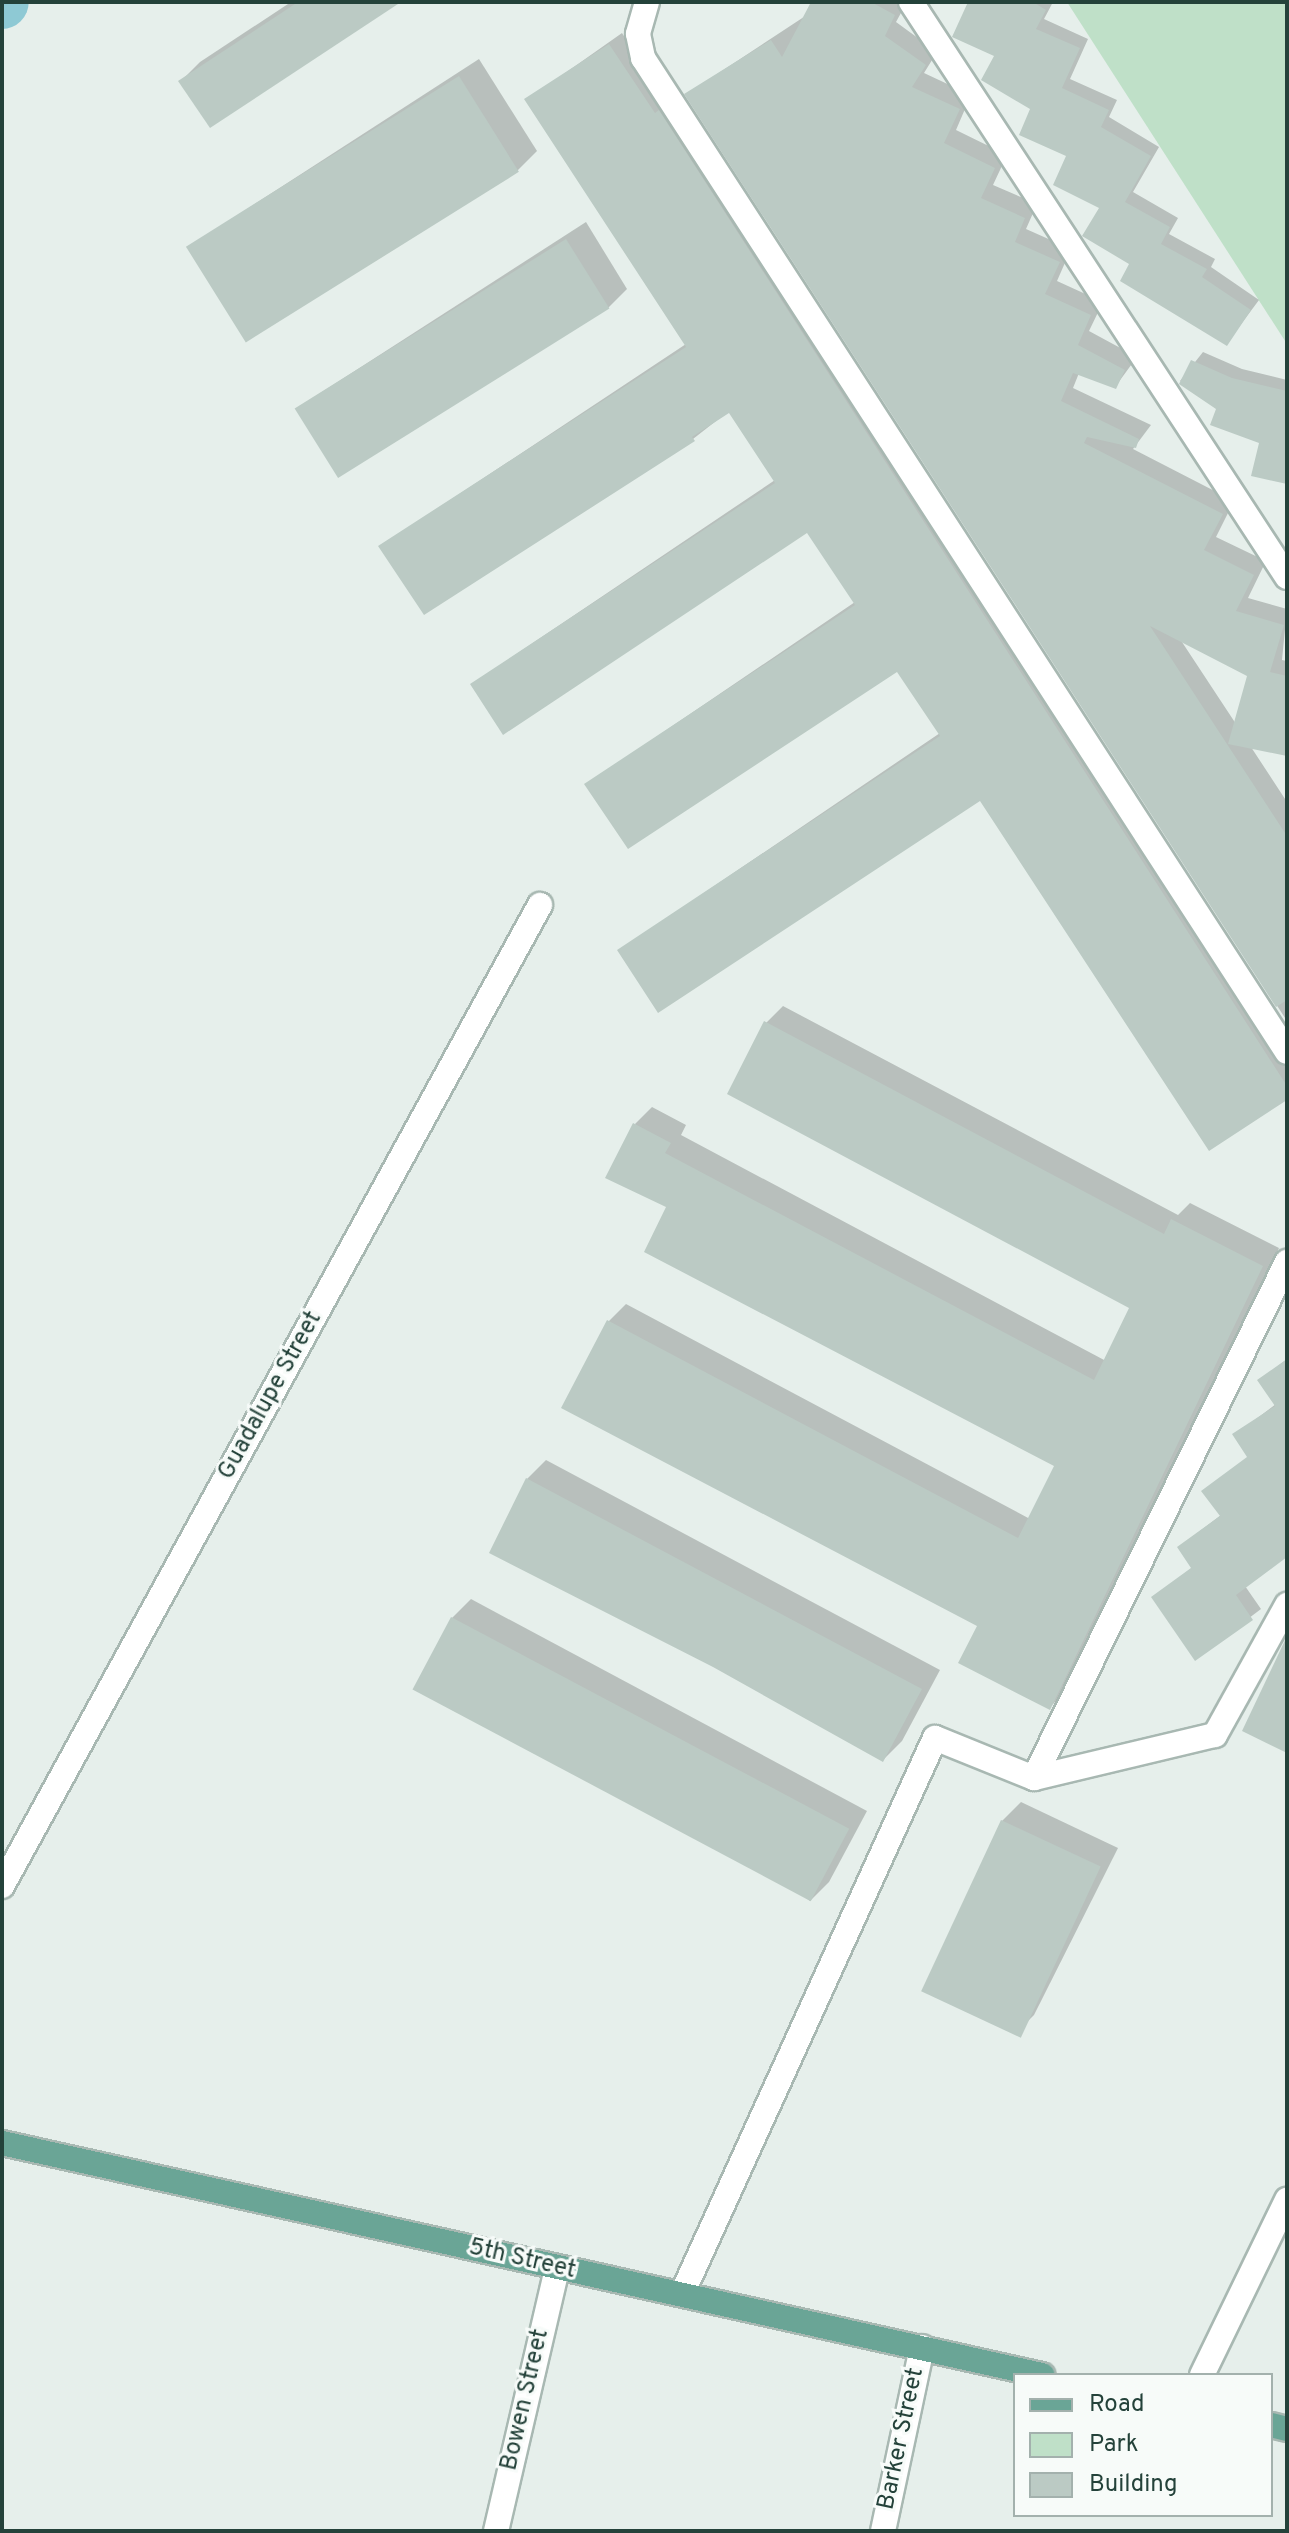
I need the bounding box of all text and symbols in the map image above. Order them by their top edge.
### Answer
street label: Guadalupe Street [213,1307,329,1485]
street label: 5th Street [466,2234,578,2286]
street label: Bowen Street [496,2326,556,2474]
street label: Barker Street [873,2365,931,2513]
legend [1013,2373,1273,2517]
text: Road [1089,2390,1145,2420]
text: Park [1089,2430,1139,2460]
text: Building [1089,2470,1178,2500]

